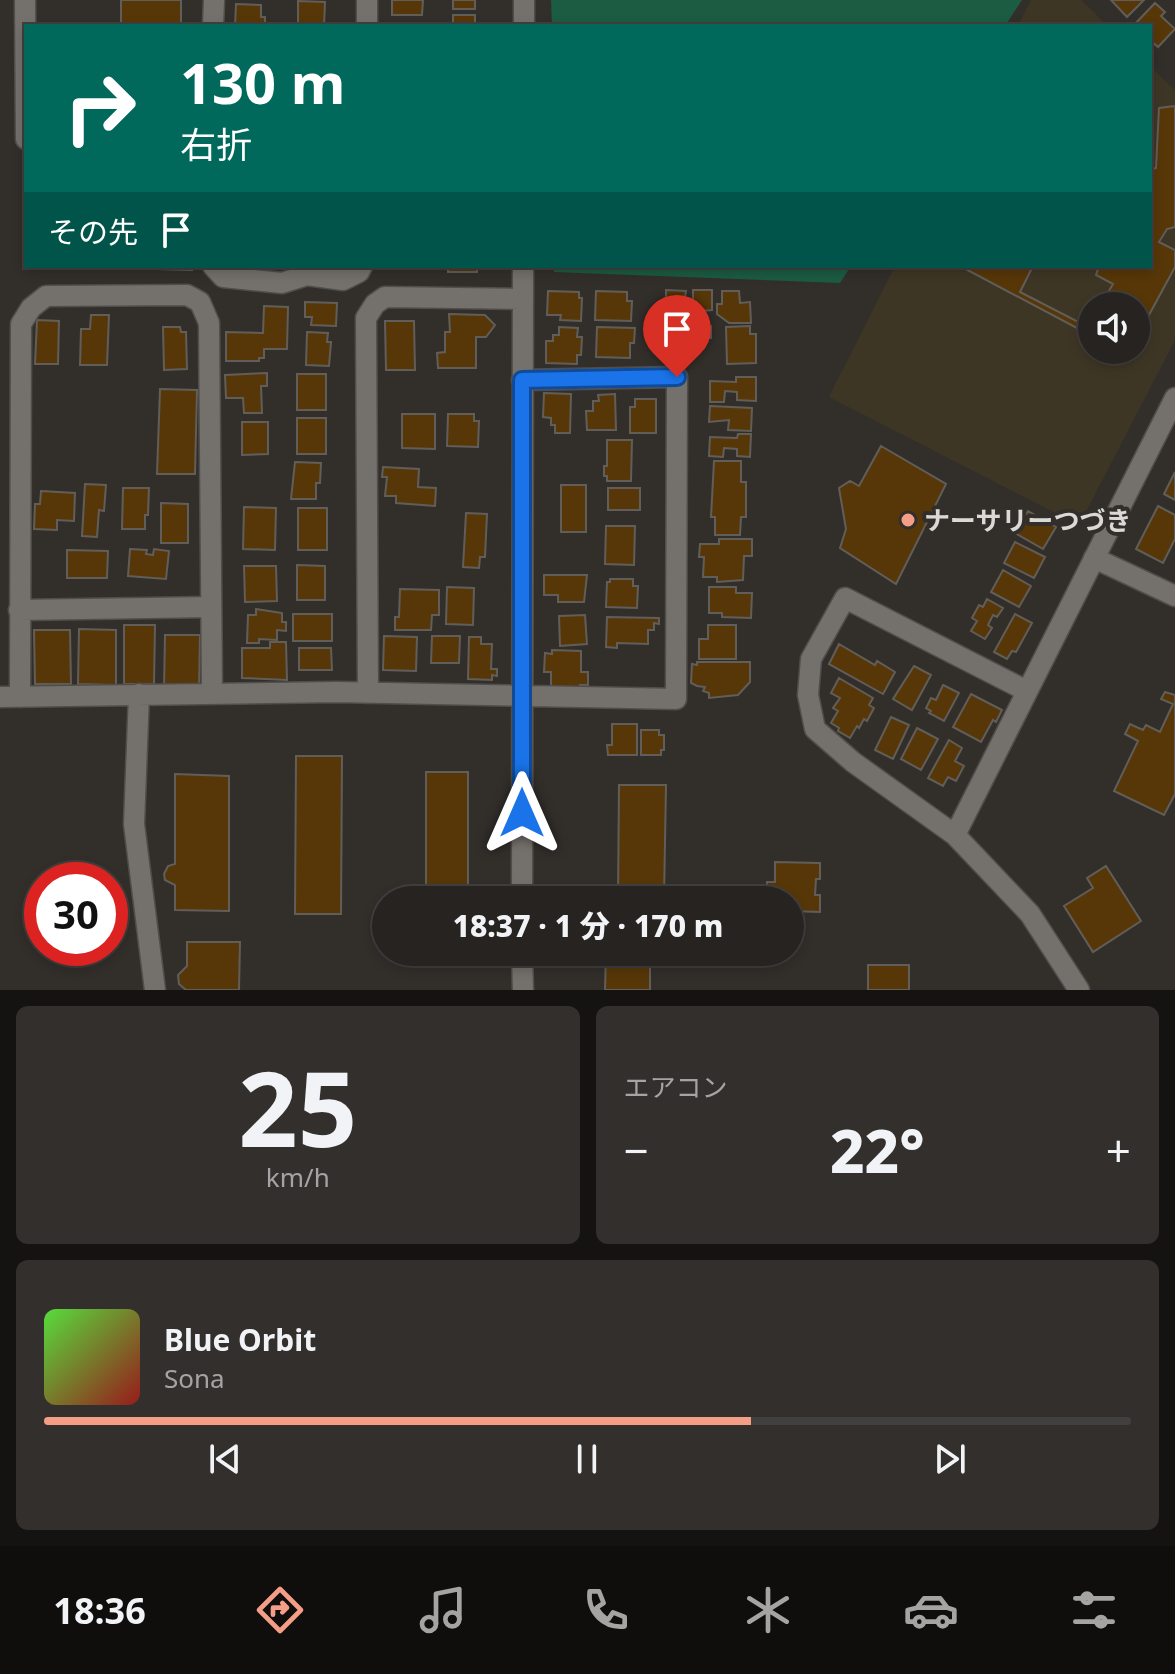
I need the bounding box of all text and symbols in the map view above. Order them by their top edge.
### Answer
text: 130 m [180,44,345,120]
icon: right [48,56,152,160]
text: 右折 [180,120,252,169]
icon: arrive [154,208,198,252]
text: その先 [48,211,138,252]
map controls [1078,292,1150,364]
button: sound [1078,292,1150,364]
pin [643,295,711,377]
icon: arrive [655,307,699,351]
place label: ナーサリーつづき [924,502,1131,538]
marker: ナーサリーつづき [899,511,917,529]
position arrow [480,771,564,855]
speed limit sign: 30 [24,862,128,966]
text: 18:37 · 1 分 · 170 m [453,905,723,946]
text: 25 [238,1036,357,1177]
text: エアコン [624,1069,728,1105]
text: 22° [830,1109,925,1191]
text: − [624,1120,649,1180]
text: + [1106,1120,1131,1180]
text: km/h [266,1159,330,1195]
text: Blue Orbit [164,1319,316,1360]
text: Sona [164,1360,225,1396]
icon: previous [203,1437,247,1481]
icon: pause [565,1437,609,1481]
icon: next [928,1437,972,1481]
icon: directions [252,1582,308,1638]
icon: music [415,1582,471,1638]
icon: phone [578,1582,634,1638]
icon: climate [740,1582,796,1638]
icon: car [903,1582,959,1638]
icon: filters [1066,1582,1122,1638]
text: 18:36 [53,1586,146,1635]

